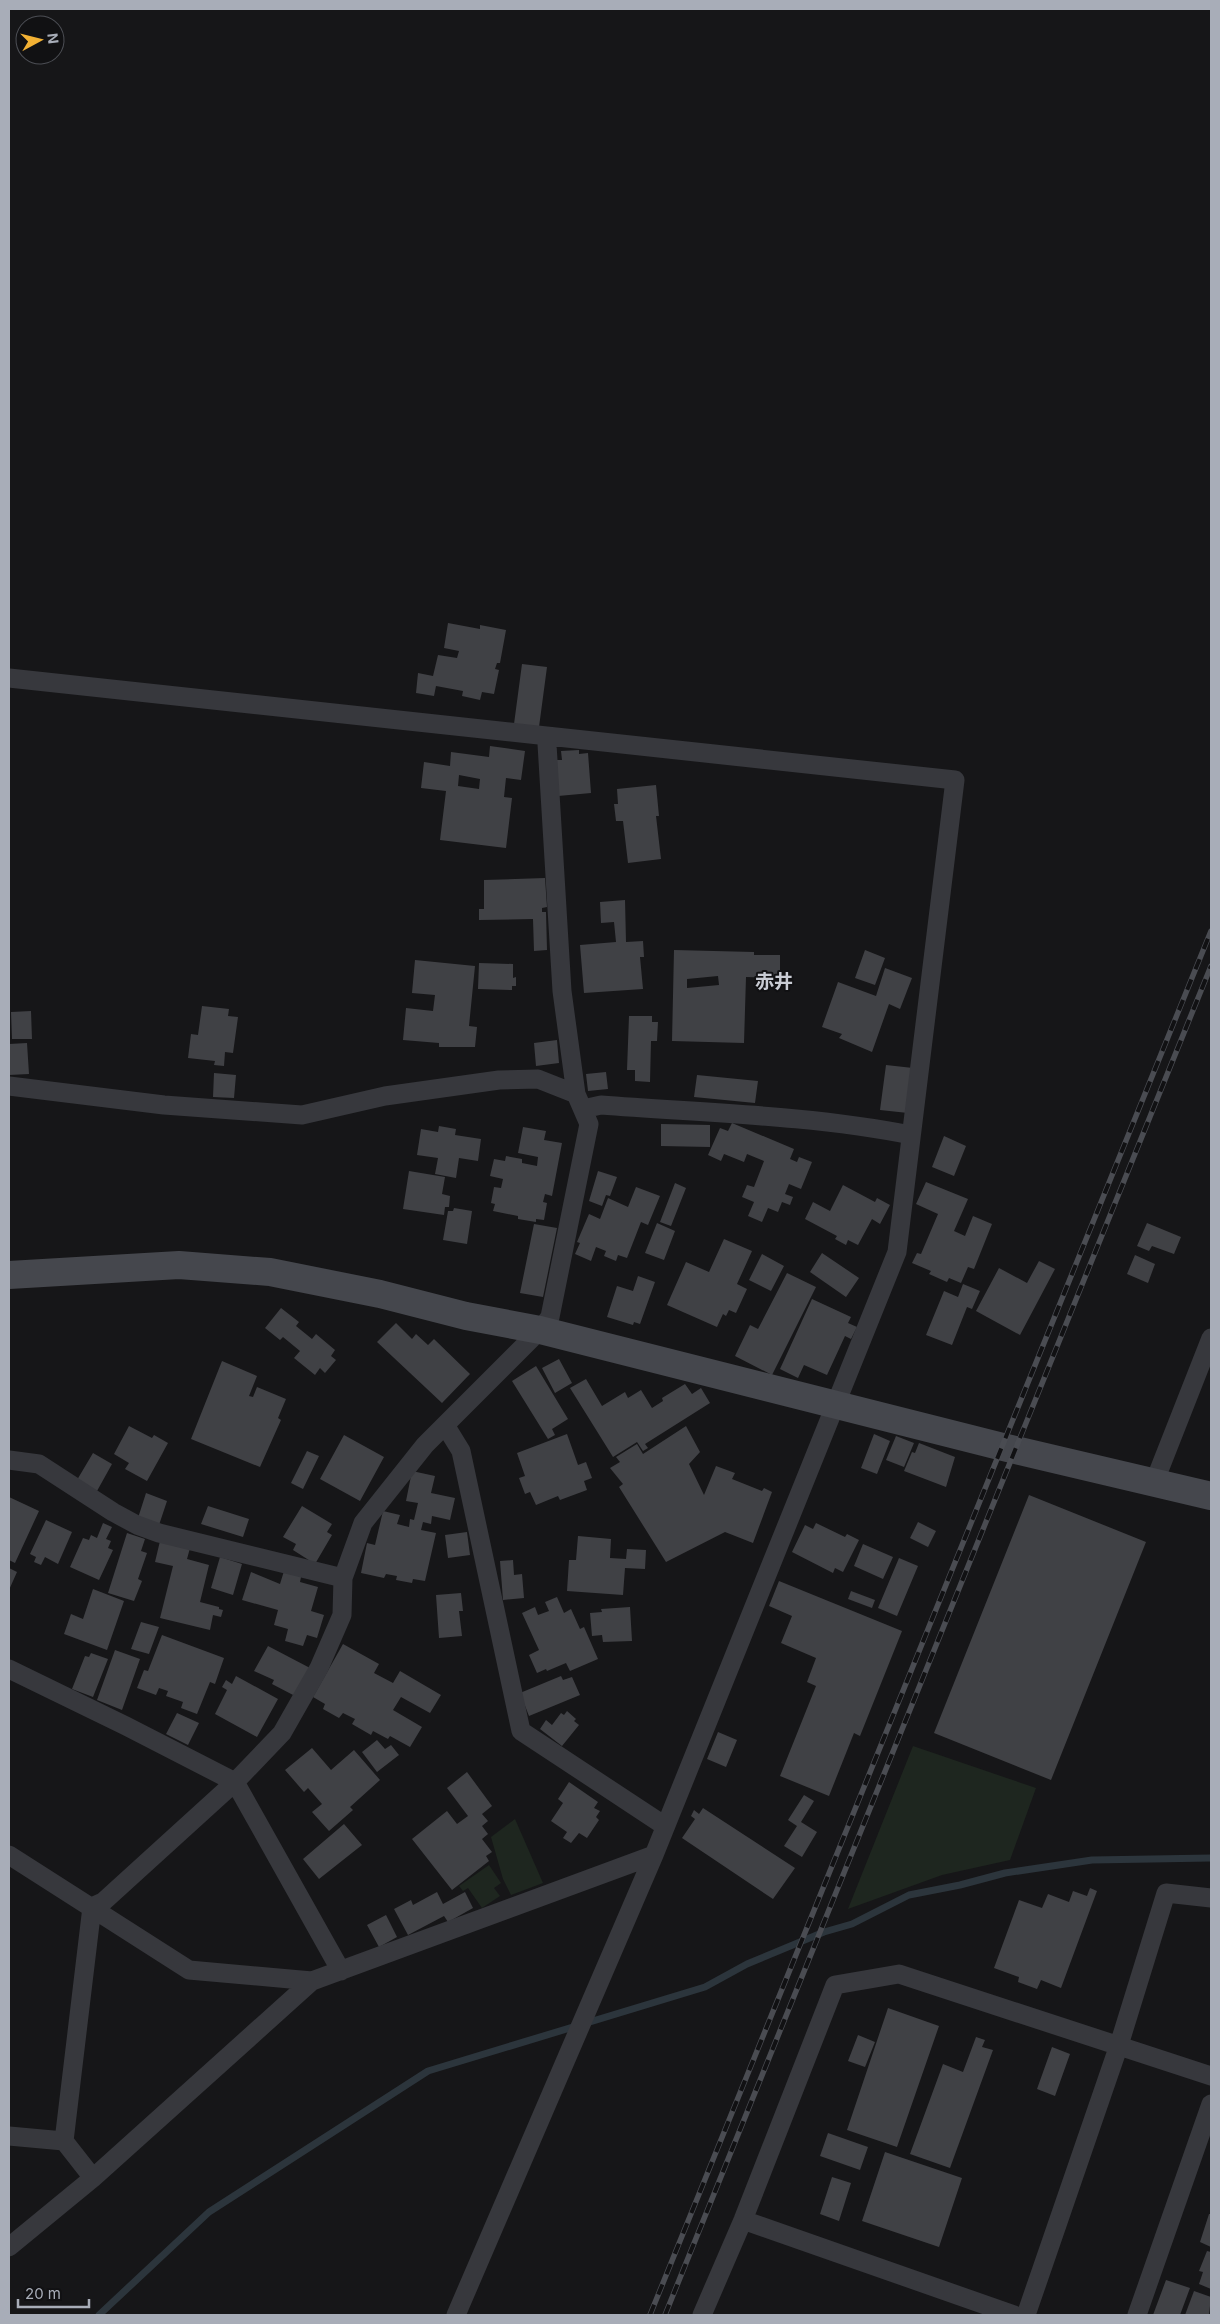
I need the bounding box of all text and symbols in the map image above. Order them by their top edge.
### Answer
north arrow [15,15,65,65]
text: N [44,32,62,45]
district label: 赤井 [755,970,793,993]
scale bar [18,2276,89,2308]
text: 20 m [25,2284,61,2303]

